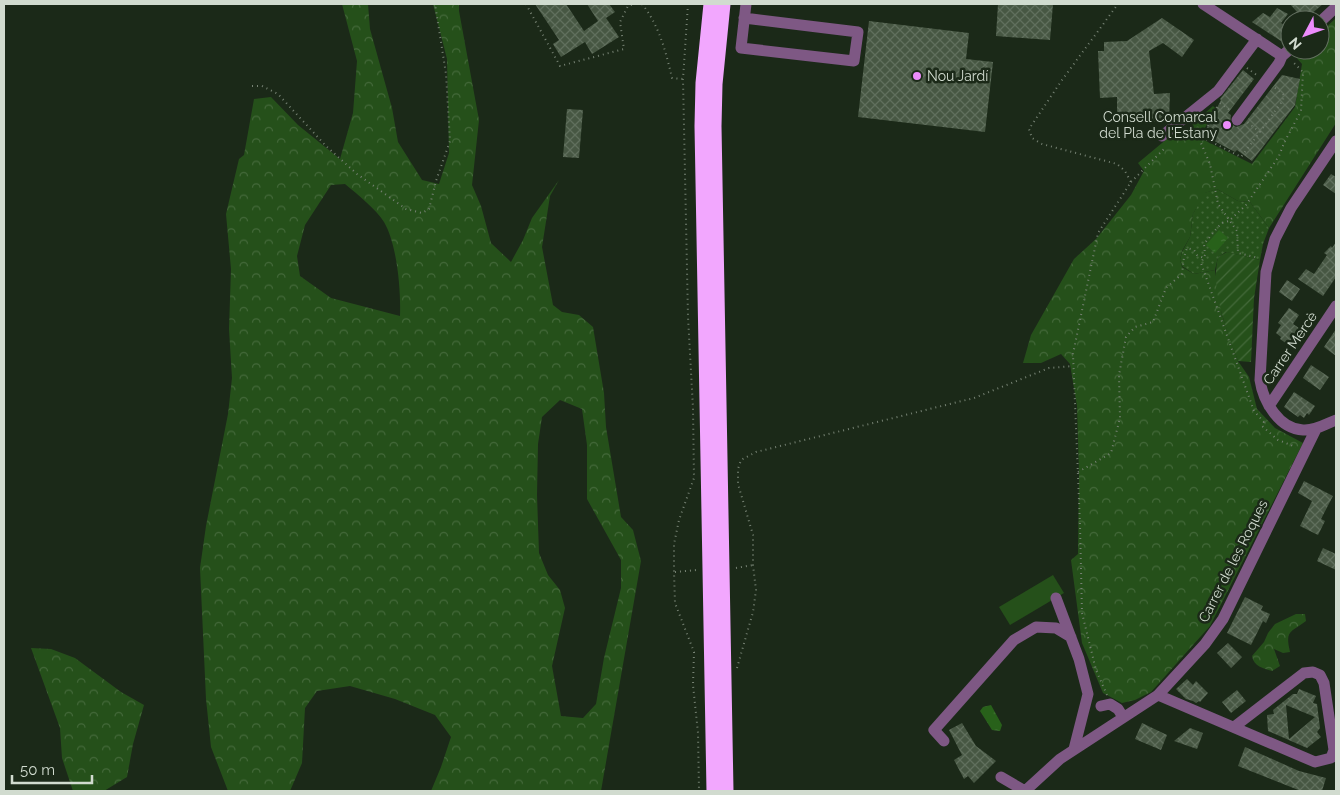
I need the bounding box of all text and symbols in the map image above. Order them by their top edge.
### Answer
north arrow [1280,10,1330,60]
text: N [1286,34,1305,53]
place label: Nou Jardí [927,68,989,84]
marker: Nou Jardí [911,70,923,82]
place label: Consell Comarcal del Pla de l'Estany [1099,109,1217,141]
marker: Consell Comarcal del Pla de l'Estany [1221,119,1233,131]
street label: Carrer Mercè [1260,309,1320,387]
street label: Carrer de les Roques [1195,497,1271,625]
scale bar [12,752,92,784]
text: 50 m [20,761,55,779]

